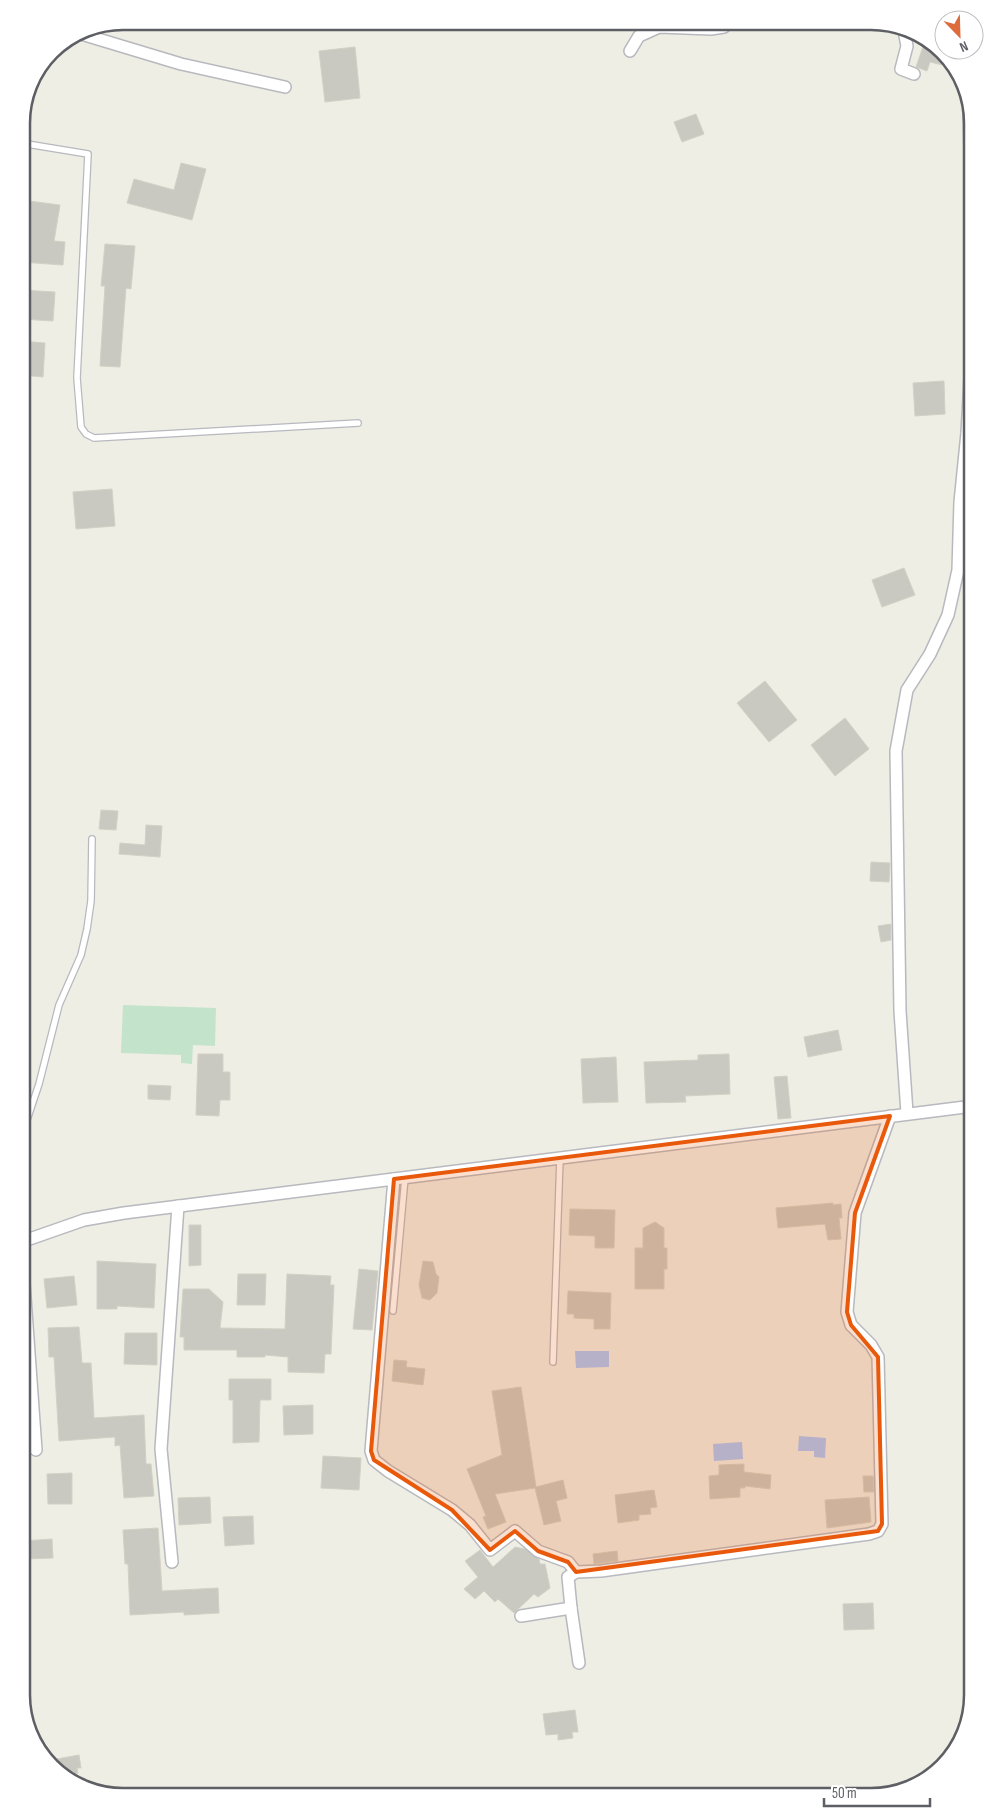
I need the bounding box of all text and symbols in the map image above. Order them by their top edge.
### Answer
north arrow [934,10,984,60]
text: N [957,37,971,56]
scale bar [824,1776,930,1808]
text: 50 m [832,1784,857,1803]

